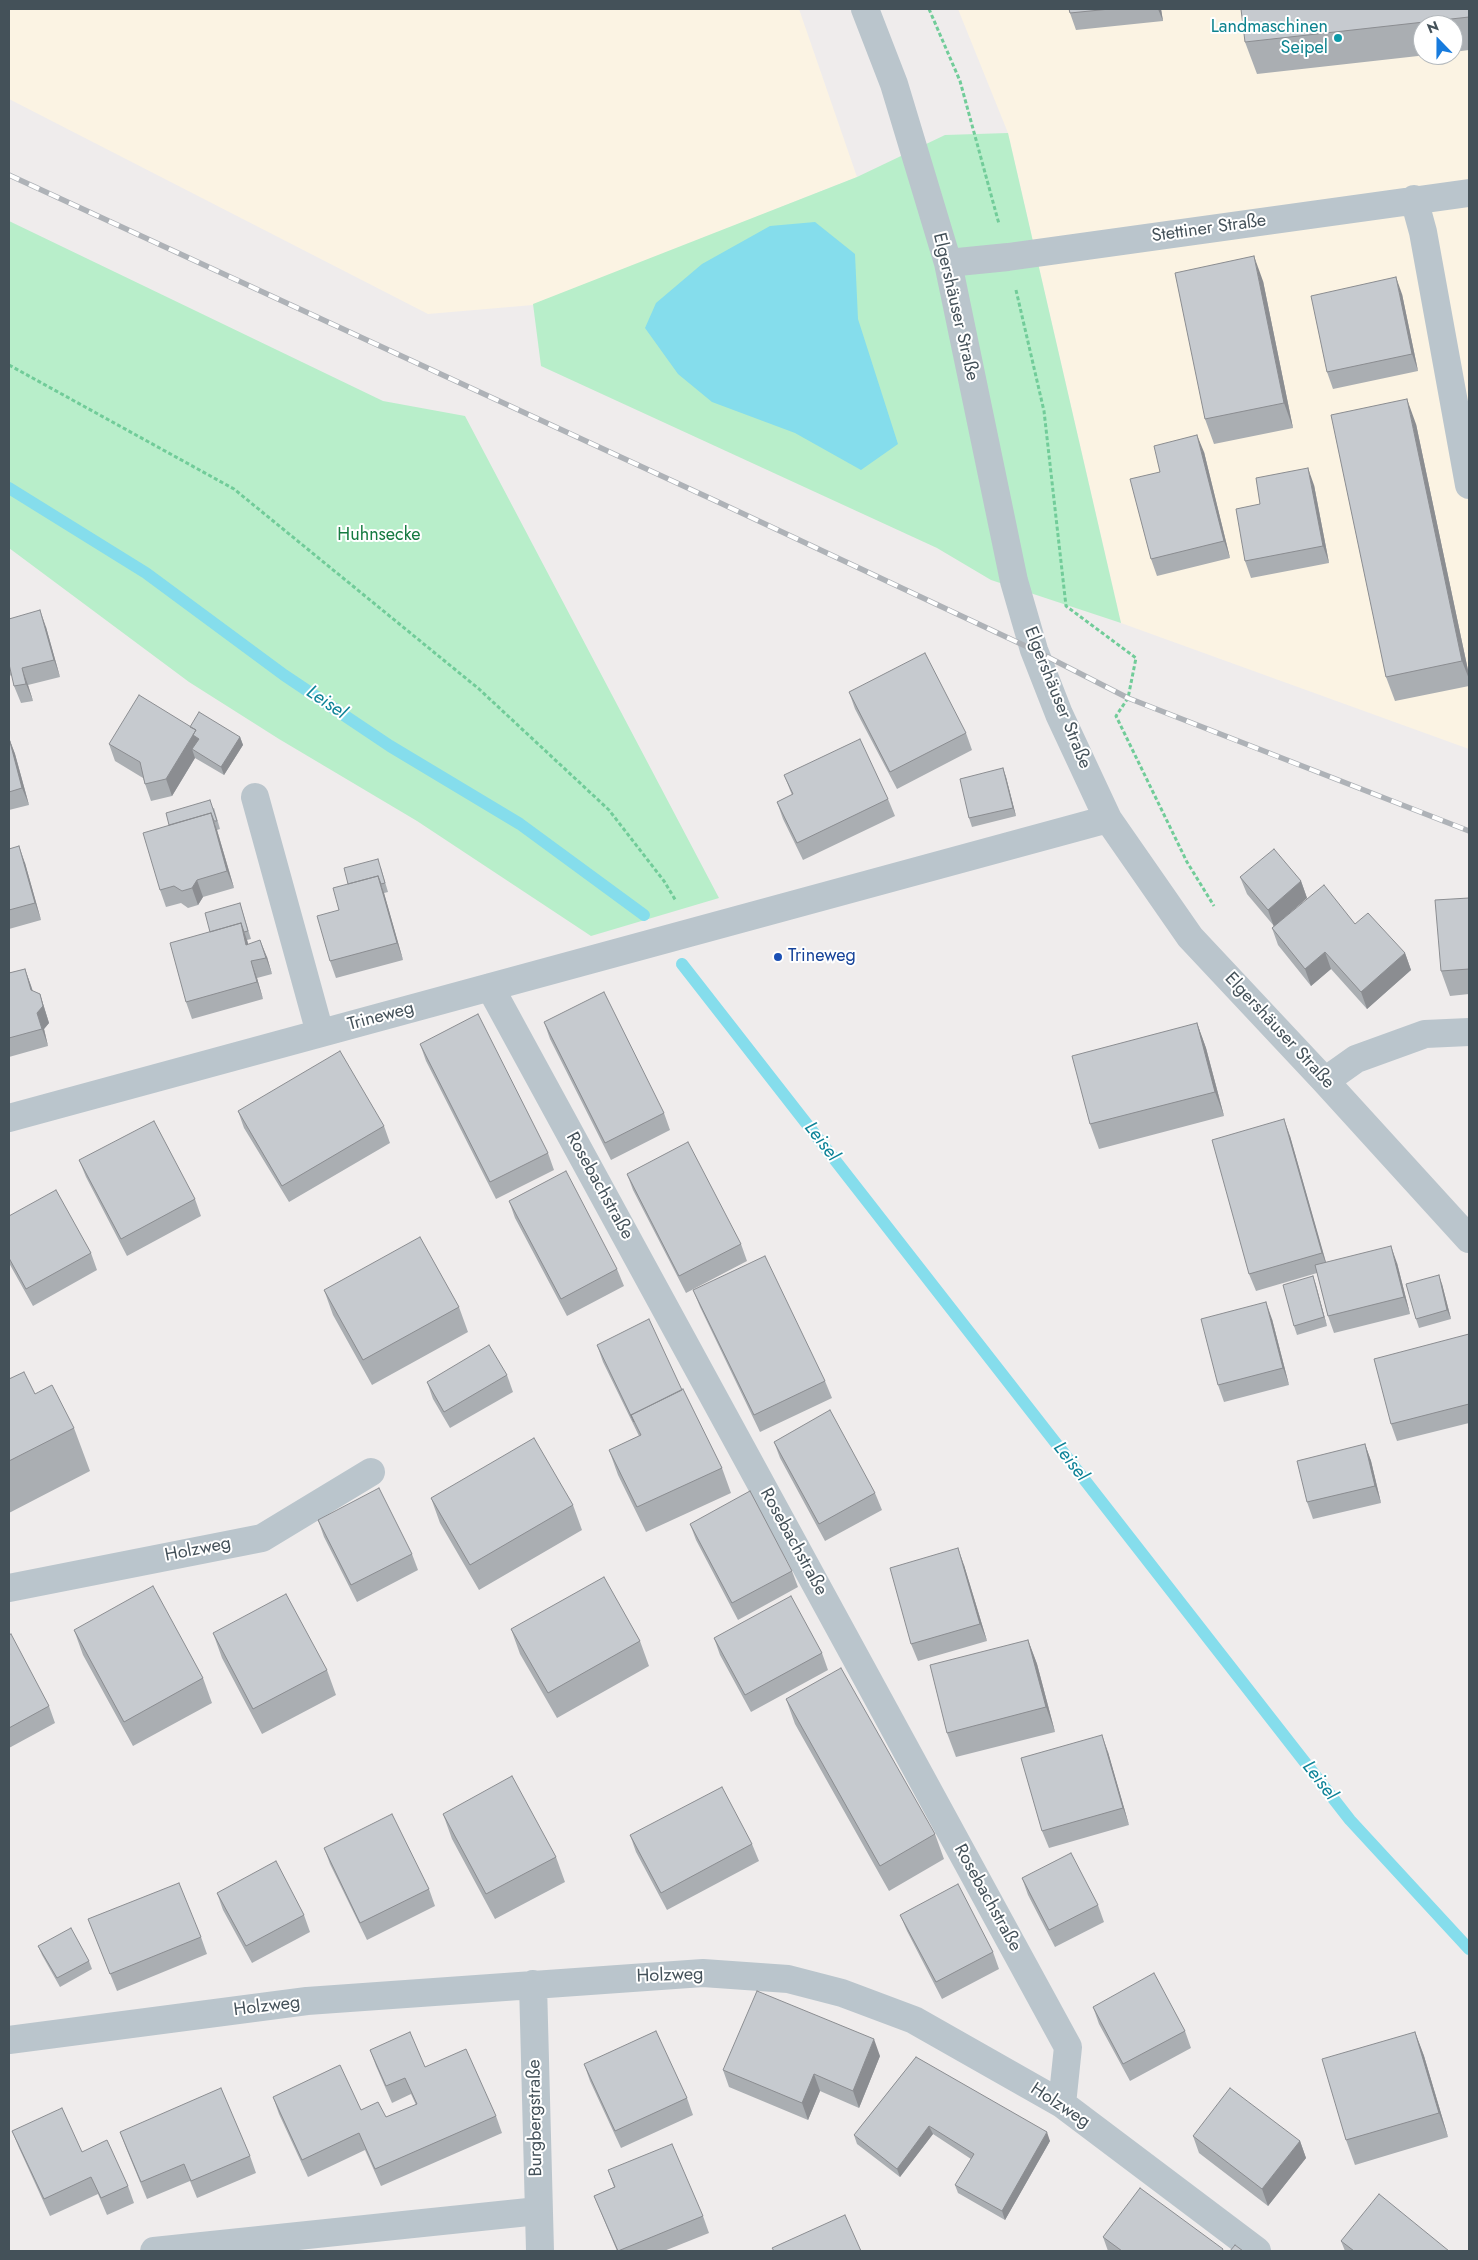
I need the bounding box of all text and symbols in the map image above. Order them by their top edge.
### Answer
north arrow [1413,15,1463,65]
text: N [1424,16,1442,38]
place label: Landmaschinen Seipel [1211,17,1328,59]
marker: Landmaschinen Seipel [1332,32,1344,44]
street label: Stettiner Straße [1150,210,1268,248]
street label: Elgershäuser Straße [927,231,983,383]
park label: Huhnsecke [337,525,421,547]
street label: Elgershäuser Straße [1019,624,1095,772]
water label: Leisel [301,681,351,725]
place label: Trineweg [788,946,856,968]
marker: Trineweg [772,951,784,963]
street label: Elgershäuser Straße [1220,968,1338,1094]
street label: Trineweg [345,998,417,1036]
water label: Leisel [799,1118,843,1166]
street label: Rosebachstraße [561,1129,637,1243]
water label: Leisel [1048,1438,1092,1486]
street label: Rosebachstraße [755,1485,831,1599]
street label: Holzweg [163,1533,233,1567]
water label: Leisel [1297,1757,1341,1805]
street label: Rosebachstraße [949,1841,1025,1955]
street label: Holzweg [636,1964,704,1988]
street label: Holzweg [232,1992,302,2022]
street label: Burgbergstraße [524,2059,548,2177]
street label: Holzweg [1026,2079,1094,2133]

